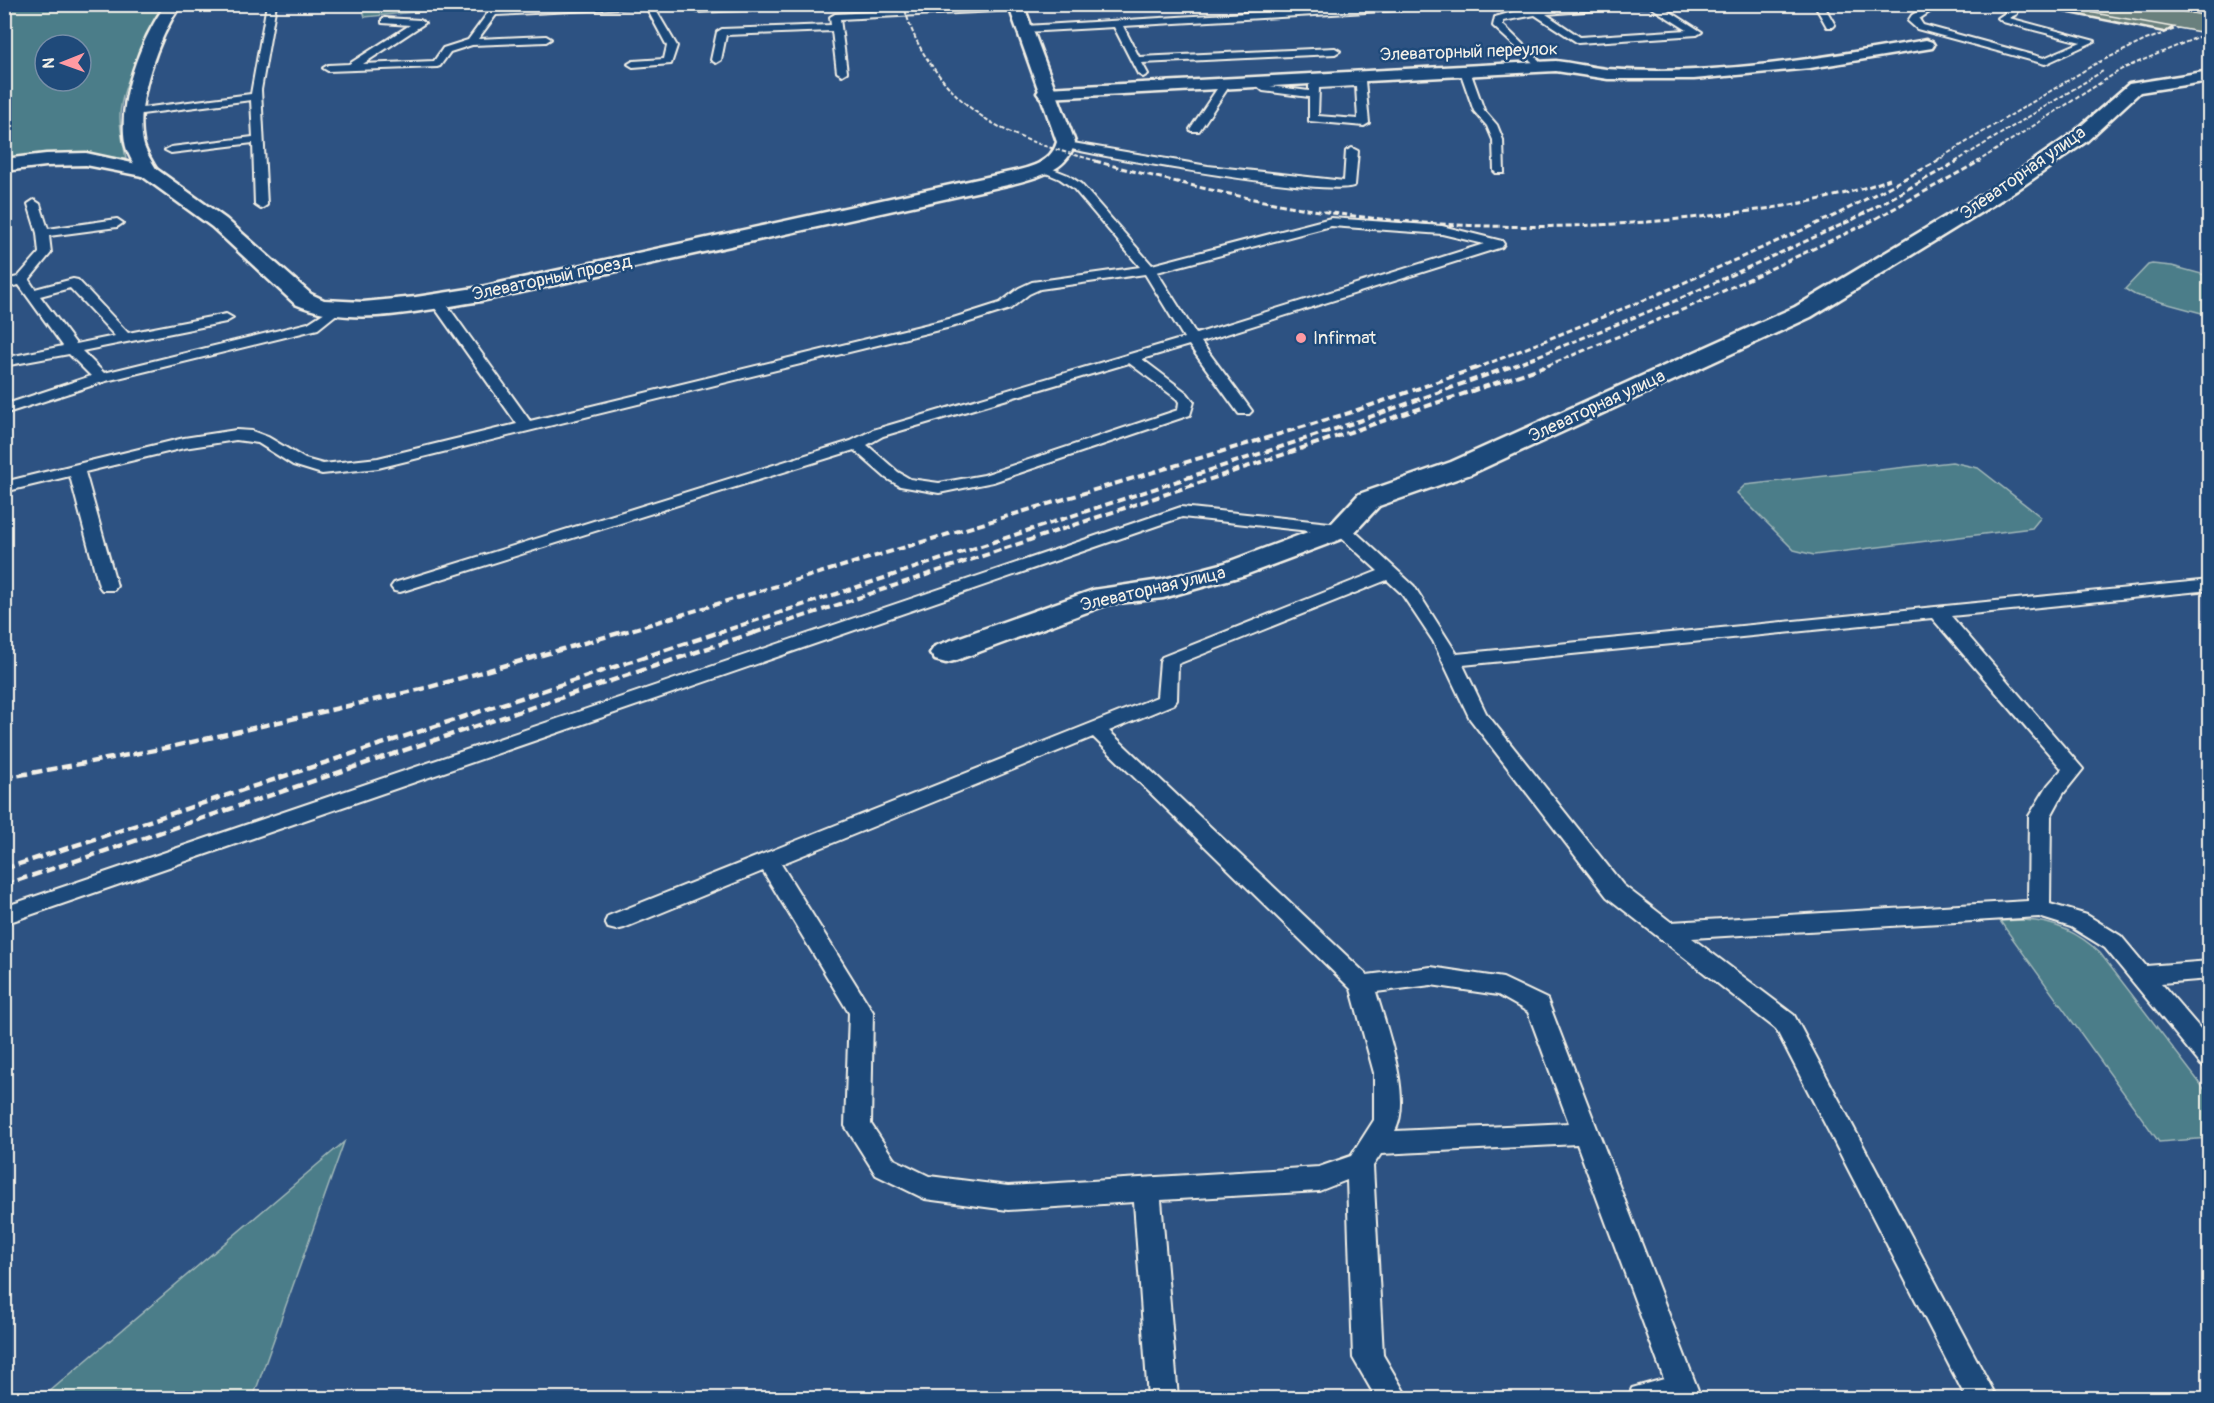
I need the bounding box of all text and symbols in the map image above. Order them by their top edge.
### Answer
north arrow [33,33,93,93]
street label: Элеваторный переулок [1380,37,1558,67]
text: N [39,57,59,69]
street label: Элеваторная улица [1956,121,2090,225]
street label: Элеваторный проезд [470,250,634,306]
place label: Infirmat [1313,327,1377,350]
marker: Infirmat [1294,331,1308,345]
street label: Элеваторная улица [1525,364,1669,448]
street label: Элеваторная улица [1078,561,1228,617]

